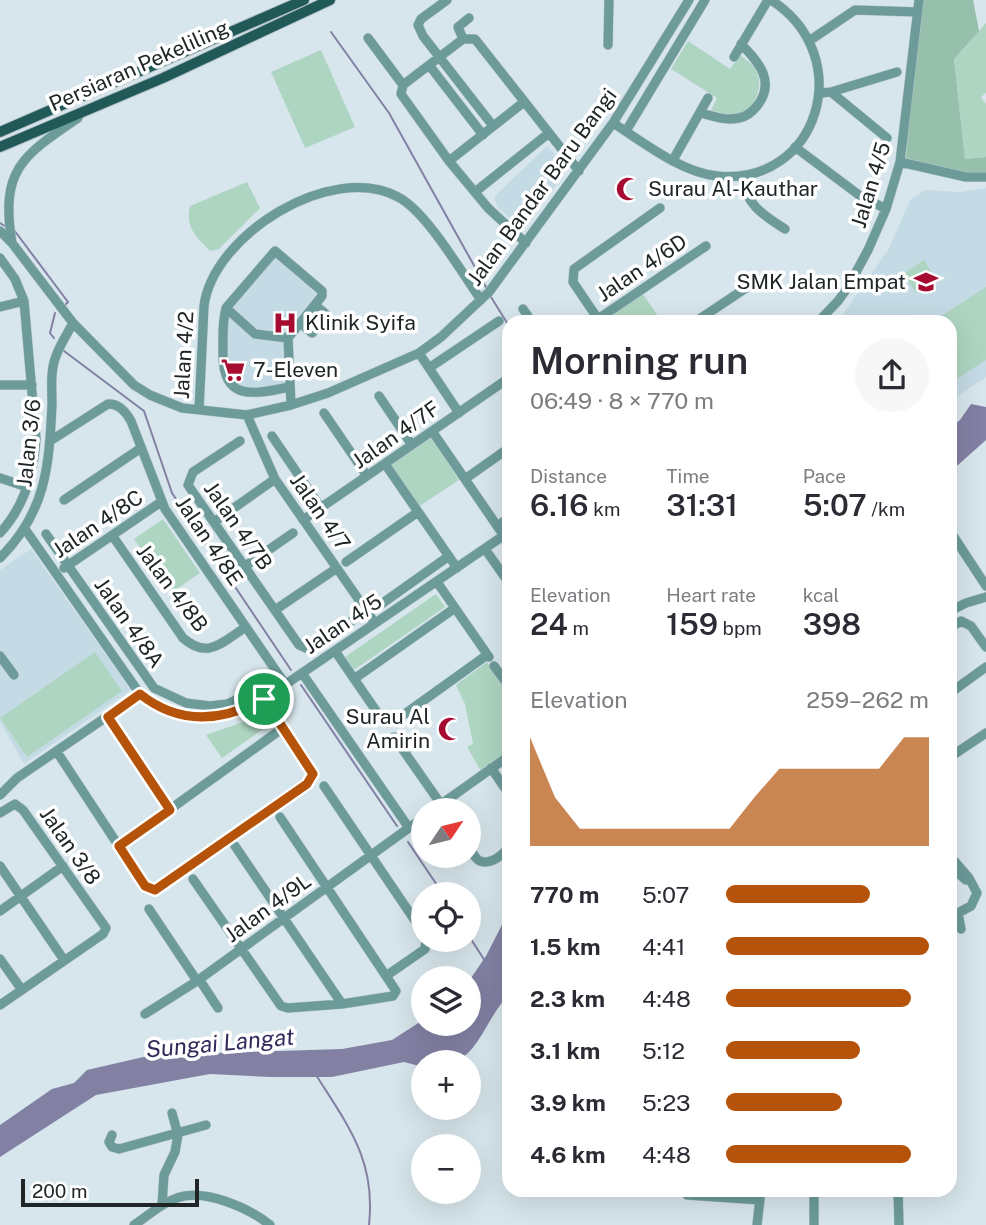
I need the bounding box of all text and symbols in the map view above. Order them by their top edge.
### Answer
street label: Persiaran Pekeliling [45,15,232,116]
street label: Jalan Bandar Baru Bangi [462,83,621,290]
street label: Jalan 4/5 [846,139,895,231]
mosque icon: Surau Al-Kauthar [614,175,642,203]
place label: Surau Al-Kauthar [648,176,818,201]
street label: Jalan 4/6D [592,228,691,307]
school or university icon: SMK Jalan Empat [912,268,940,296]
place label: SMK Jalan Empat [736,269,906,294]
hospital icon: Klinik Syifa [271,309,299,337]
street label: Jalan 4/2 [169,310,198,400]
place label: Klinik Syifa [305,310,416,335]
text: Morning run [530,338,748,383]
button: share [855,338,929,412]
supermarket icon: 7-Eleven [219,356,247,384]
place label: 7-Eleven [253,357,338,382]
text: 06:49 · 8 × 770 m [530,387,714,414]
street label: Jalan 4/7F [347,396,444,474]
street label: Jalan 3/6 [11,398,46,488]
text: Distance [530,465,607,487]
text: Time [666,465,710,487]
text: Pace [803,465,846,487]
street label: Jalan 4/7 [285,468,356,555]
street label: Jalan 4/7B [199,477,278,575]
street label: Jalan 4/8C [48,484,148,563]
text: 6.16 [530,487,589,523]
text: 31:31 [666,487,738,523]
text: 5:07 [803,487,867,523]
street label: Jalan 4/8E [171,491,248,590]
text: km [589,498,620,520]
text: /km [867,498,905,520]
street label: Jalan 4/8B [131,539,213,636]
street label: Jalan 4/8A [89,573,170,673]
text: Elevation [530,584,611,606]
text: Heart rate [666,584,756,606]
text: kcal [803,584,839,606]
street label: Jalan 4/5 [299,588,387,659]
text: 24 [530,606,568,642]
text: 159 [666,606,718,642]
text: 398 [803,606,861,642]
text: m [568,617,589,639]
text: bpm [718,617,762,639]
pin [234,669,294,729]
icon: arrive [245,680,283,718]
text: Elevation [530,686,628,713]
text: 259–262 m [806,686,929,713]
place label: Surau Al Amirin [346,704,430,753]
mosque icon: Surau Al Amirin [436,715,464,743]
north arrow [411,798,481,868]
map controls [411,798,481,1204]
street label: Jalan 3/8 [35,802,106,889]
street label: Jalan 4/9L [220,868,316,947]
text: 770 m [530,881,599,908]
text: 5:07 [642,881,689,908]
button: locate [411,882,481,952]
text: 1.5 km [530,933,601,960]
text: 4:41 [642,933,685,960]
button: layers [411,966,481,1036]
text: 2.3 km [530,985,605,1012]
text: 4:48 [642,985,691,1012]
water label: Sungai Langat [145,1023,296,1062]
text: 3.1 km [530,1037,600,1064]
text: 5:12 [642,1037,685,1064]
button: + [411,1050,481,1120]
text: 3.9 km [530,1089,606,1116]
text: 5:23 [642,1089,691,1116]
button: − [411,1134,481,1204]
text: 4.6 km [530,1141,606,1168]
text: 4:48 [642,1141,691,1168]
scale bar [21,1176,200,1208]
text: 200 m [32,1180,88,1202]

